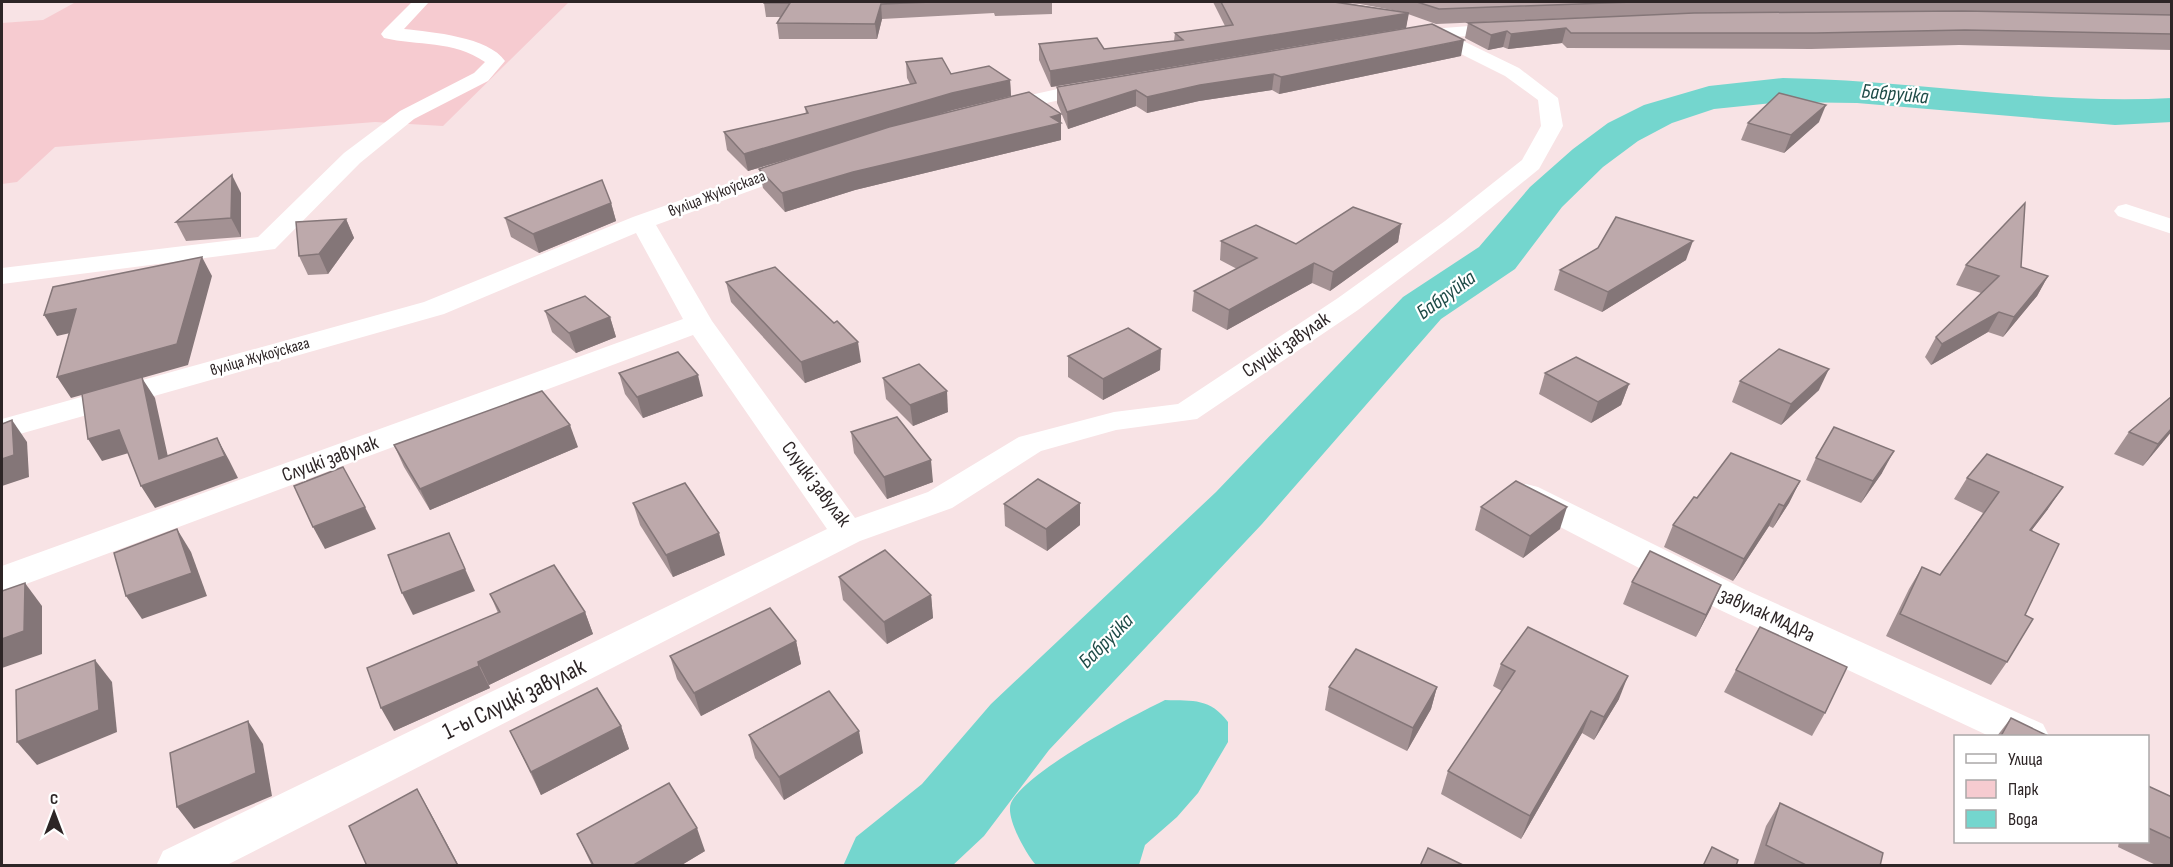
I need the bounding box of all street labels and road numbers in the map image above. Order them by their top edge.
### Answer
street label: вуліца Жукоўскага [666,167,768,221]
street label: Слуцкі завулак [1238,307,1335,383]
street label: вуліца Жукоўскага [208,334,312,380]
street label: Слуцкі завулак [279,430,382,487]
street label: Слуцкі завулак [776,437,856,532]
street label: завулак МАДРа [1715,582,1819,648]
street label: 1-ы Слуцкі завулак [438,652,591,746]

